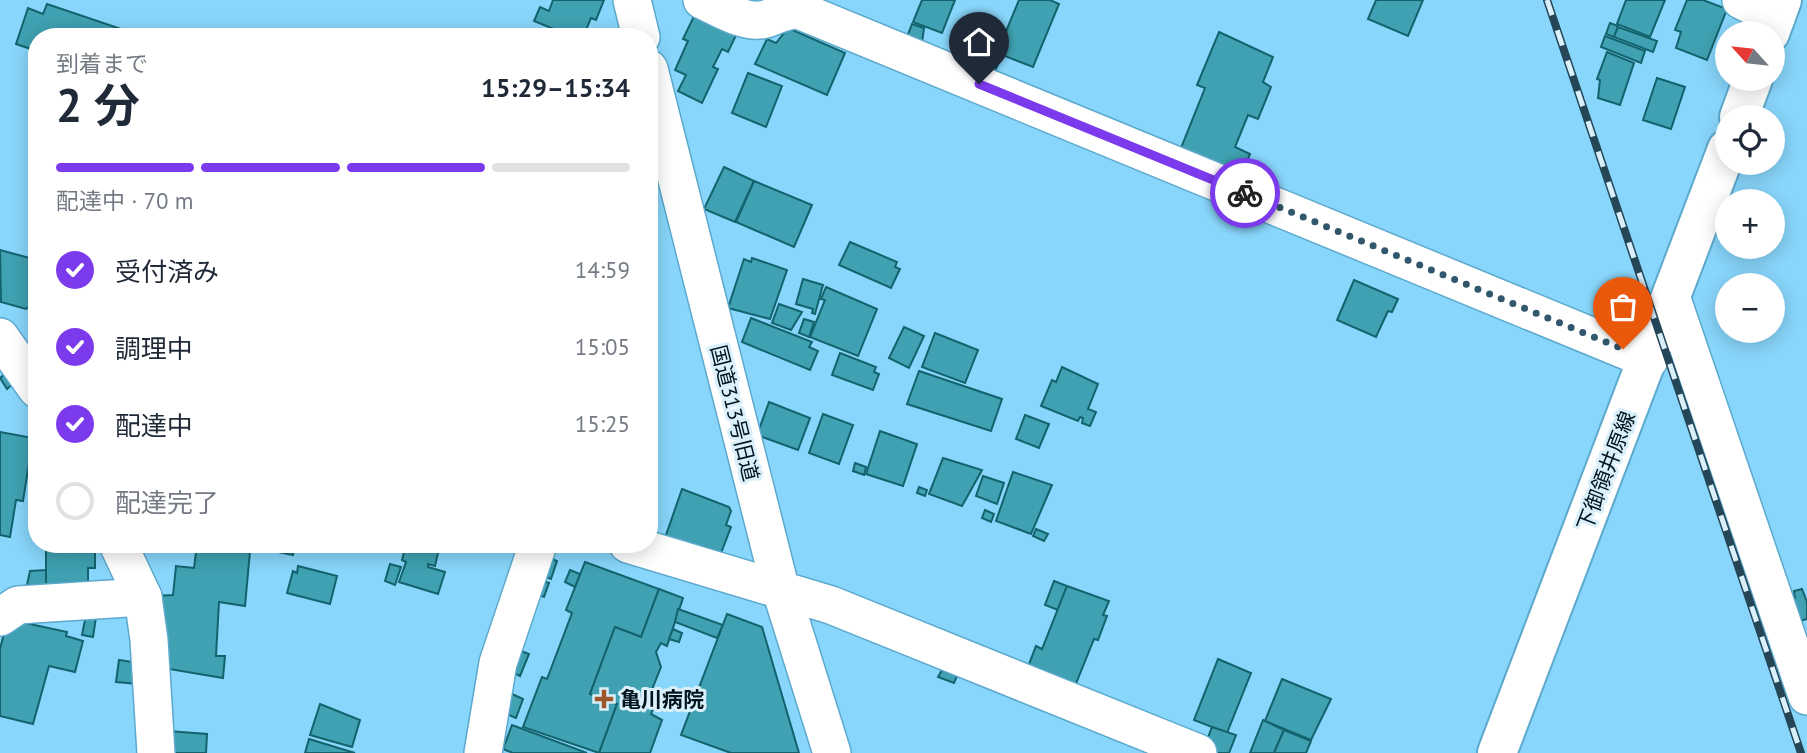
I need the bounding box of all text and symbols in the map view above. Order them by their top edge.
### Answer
pin [949,12.0,1009,84]
north arrow [1715,21,1785,91]
map controls [1715,21,1785,343]
icon: home [960,23,998,61]
text: 到着まで [56,49,148,78]
text: 15:29–15:34 [481,71,630,104]
text: 2 分 [56,75,140,135]
button: locate [1715,105,1785,175]
courier [1210,158,1280,228]
icon: bike [1226,174,1264,212]
text: 配達中 · 70 m [56,186,193,215]
button: + [1715,189,1785,259]
icon: check [56,251,94,289]
text: 受付済み [115,255,219,288]
text: 14:59 [575,255,630,284]
button: − [1715,273,1785,343]
pin [1593,277,1653,349]
icon: bag [1604,288,1642,326]
icon: check [56,328,94,366]
text: 調理中 [115,332,193,365]
text: 15:05 [575,332,630,361]
street label: 国道313号旧道 [705,342,765,484]
icon: check [56,405,94,443]
street label: 下御領井原線 [1571,407,1641,535]
text: 配達中 [115,409,193,442]
text: 15:25 [575,409,630,438]
text: 配達完了 [115,486,219,519]
place label: 亀川病院 [620,686,704,713]
marker: 亀川病院 [594,689,614,709]

